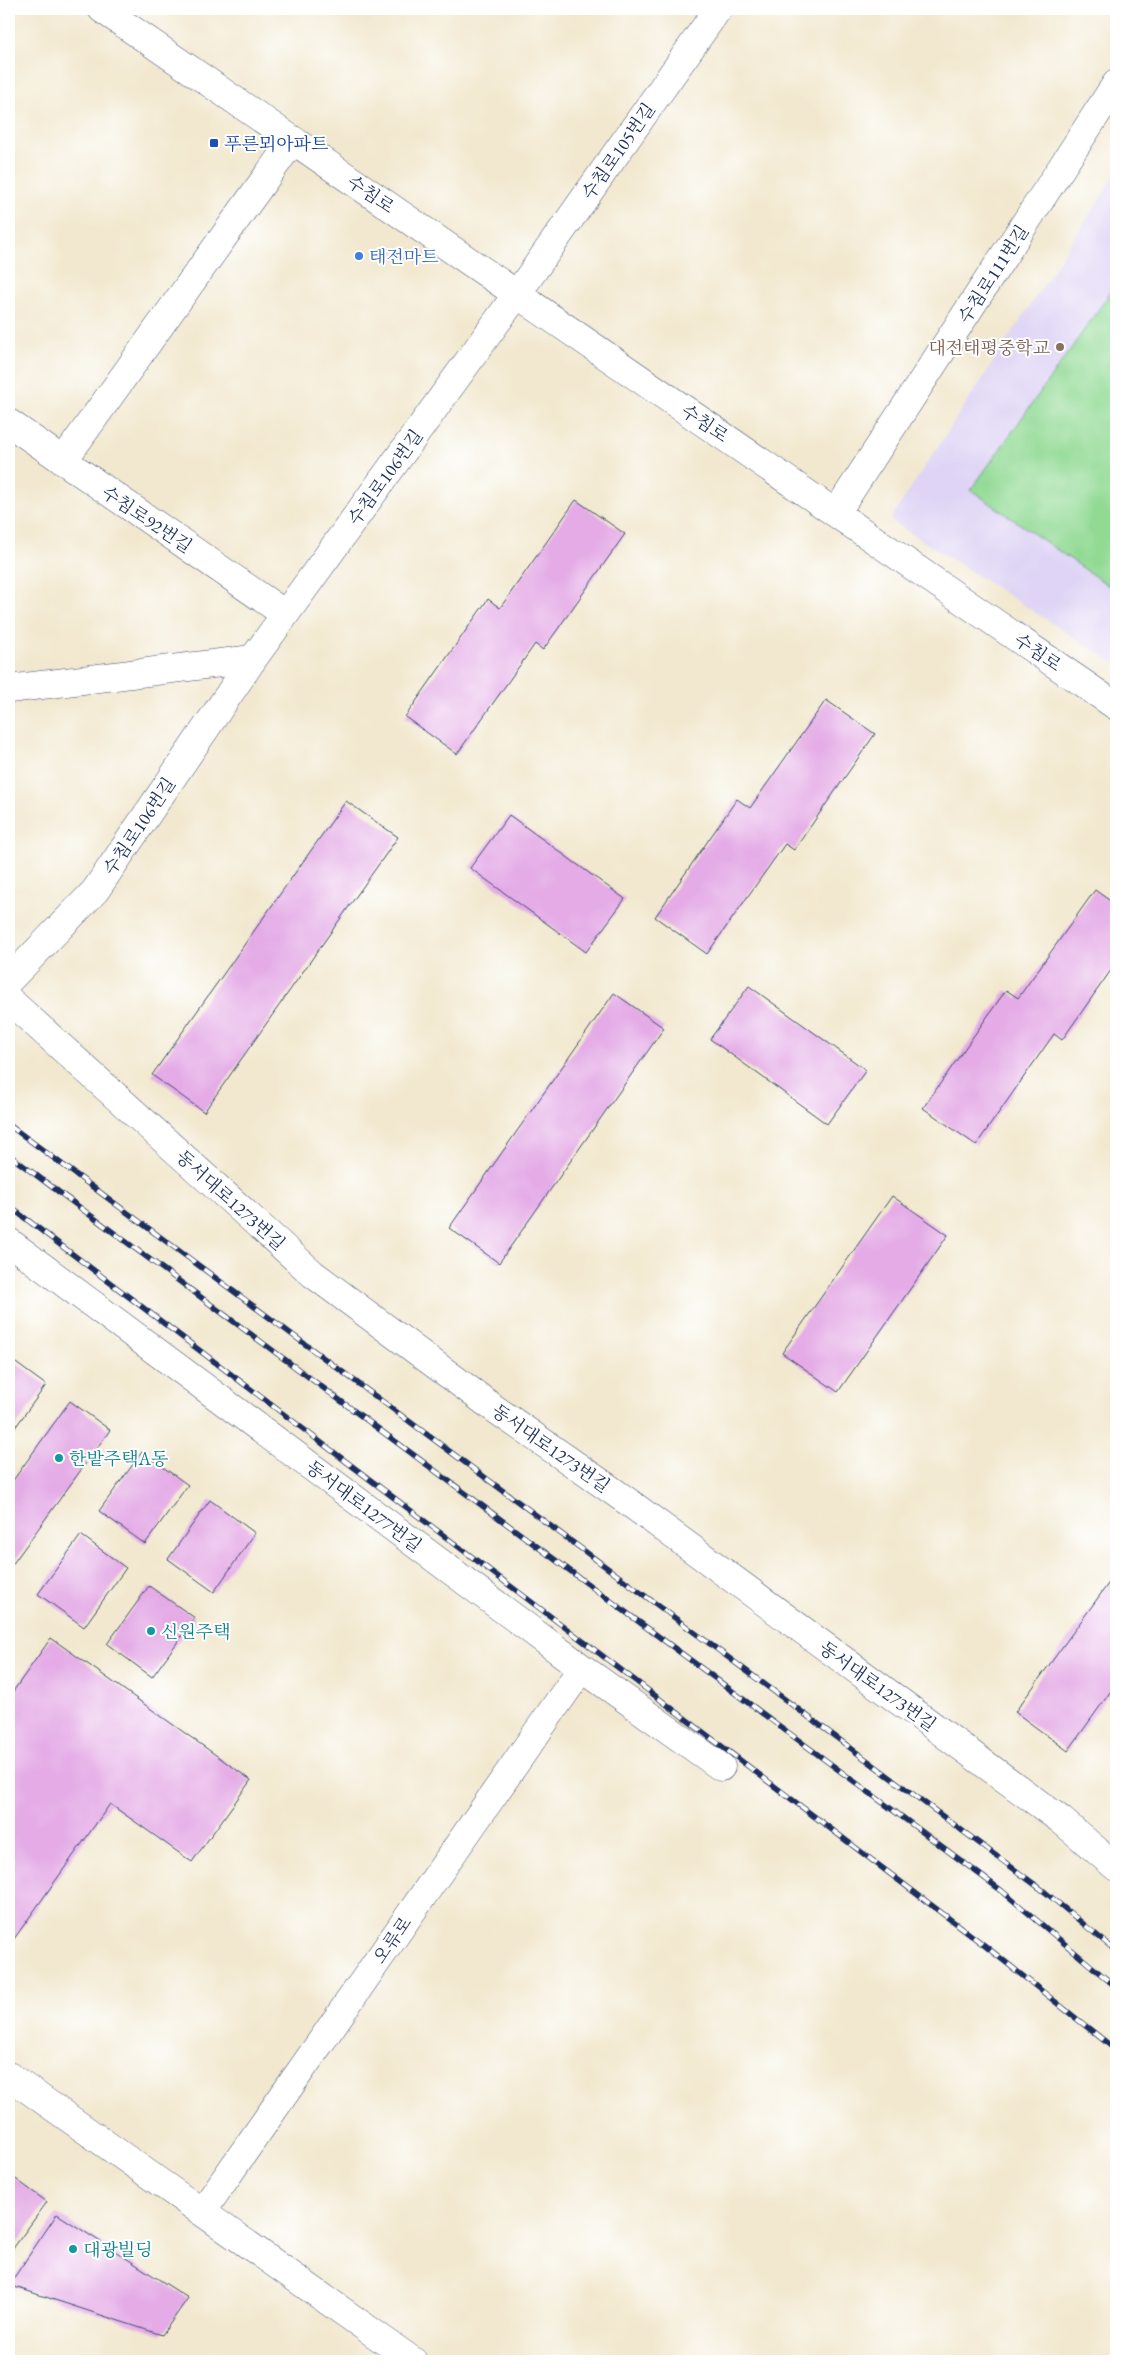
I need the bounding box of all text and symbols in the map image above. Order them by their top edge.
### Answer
street label: 수침로105번길 [576,98,660,204]
place label: 푸른뫼아파트 [224,132,329,155]
marker: 푸른뫼아파트 [208,137,220,149]
street label: 수침로 [343,170,399,218]
street label: 수침로111번길 [953,220,1033,328]
place label: 태전마트 [369,245,439,268]
marker: 태전마트 [353,250,365,262]
place label: 대전태평중학교 [928,336,1051,359]
marker: 대전태평중학교 [1054,341,1066,353]
street label: 수침로 [677,399,733,447]
street label: 수침로106번길 [343,425,427,529]
street label: 수침로92번길 [97,480,197,558]
street label: 수침로 [1010,628,1066,676]
street label: 수침로106번길 [98,773,180,879]
street label: 동서대로1273번길 [172,1145,290,1255]
street label: 동서대로1273번길 [488,1399,614,1497]
place label: 한밭주택A동 [69,1447,168,1470]
marker: 한밭주택A동 [53,1452,65,1464]
street label: 동서대로1277번길 [302,1455,426,1557]
place label: 신원주택 [161,1620,231,1643]
marker: 신원주택 [145,1625,157,1637]
street label: 동서대로1273번길 [815,1636,941,1736]
street label: 오류로 [368,1912,416,1968]
place label: 대광빌딩 [83,2238,153,2261]
marker: 대광빌딩 [67,2243,79,2255]

